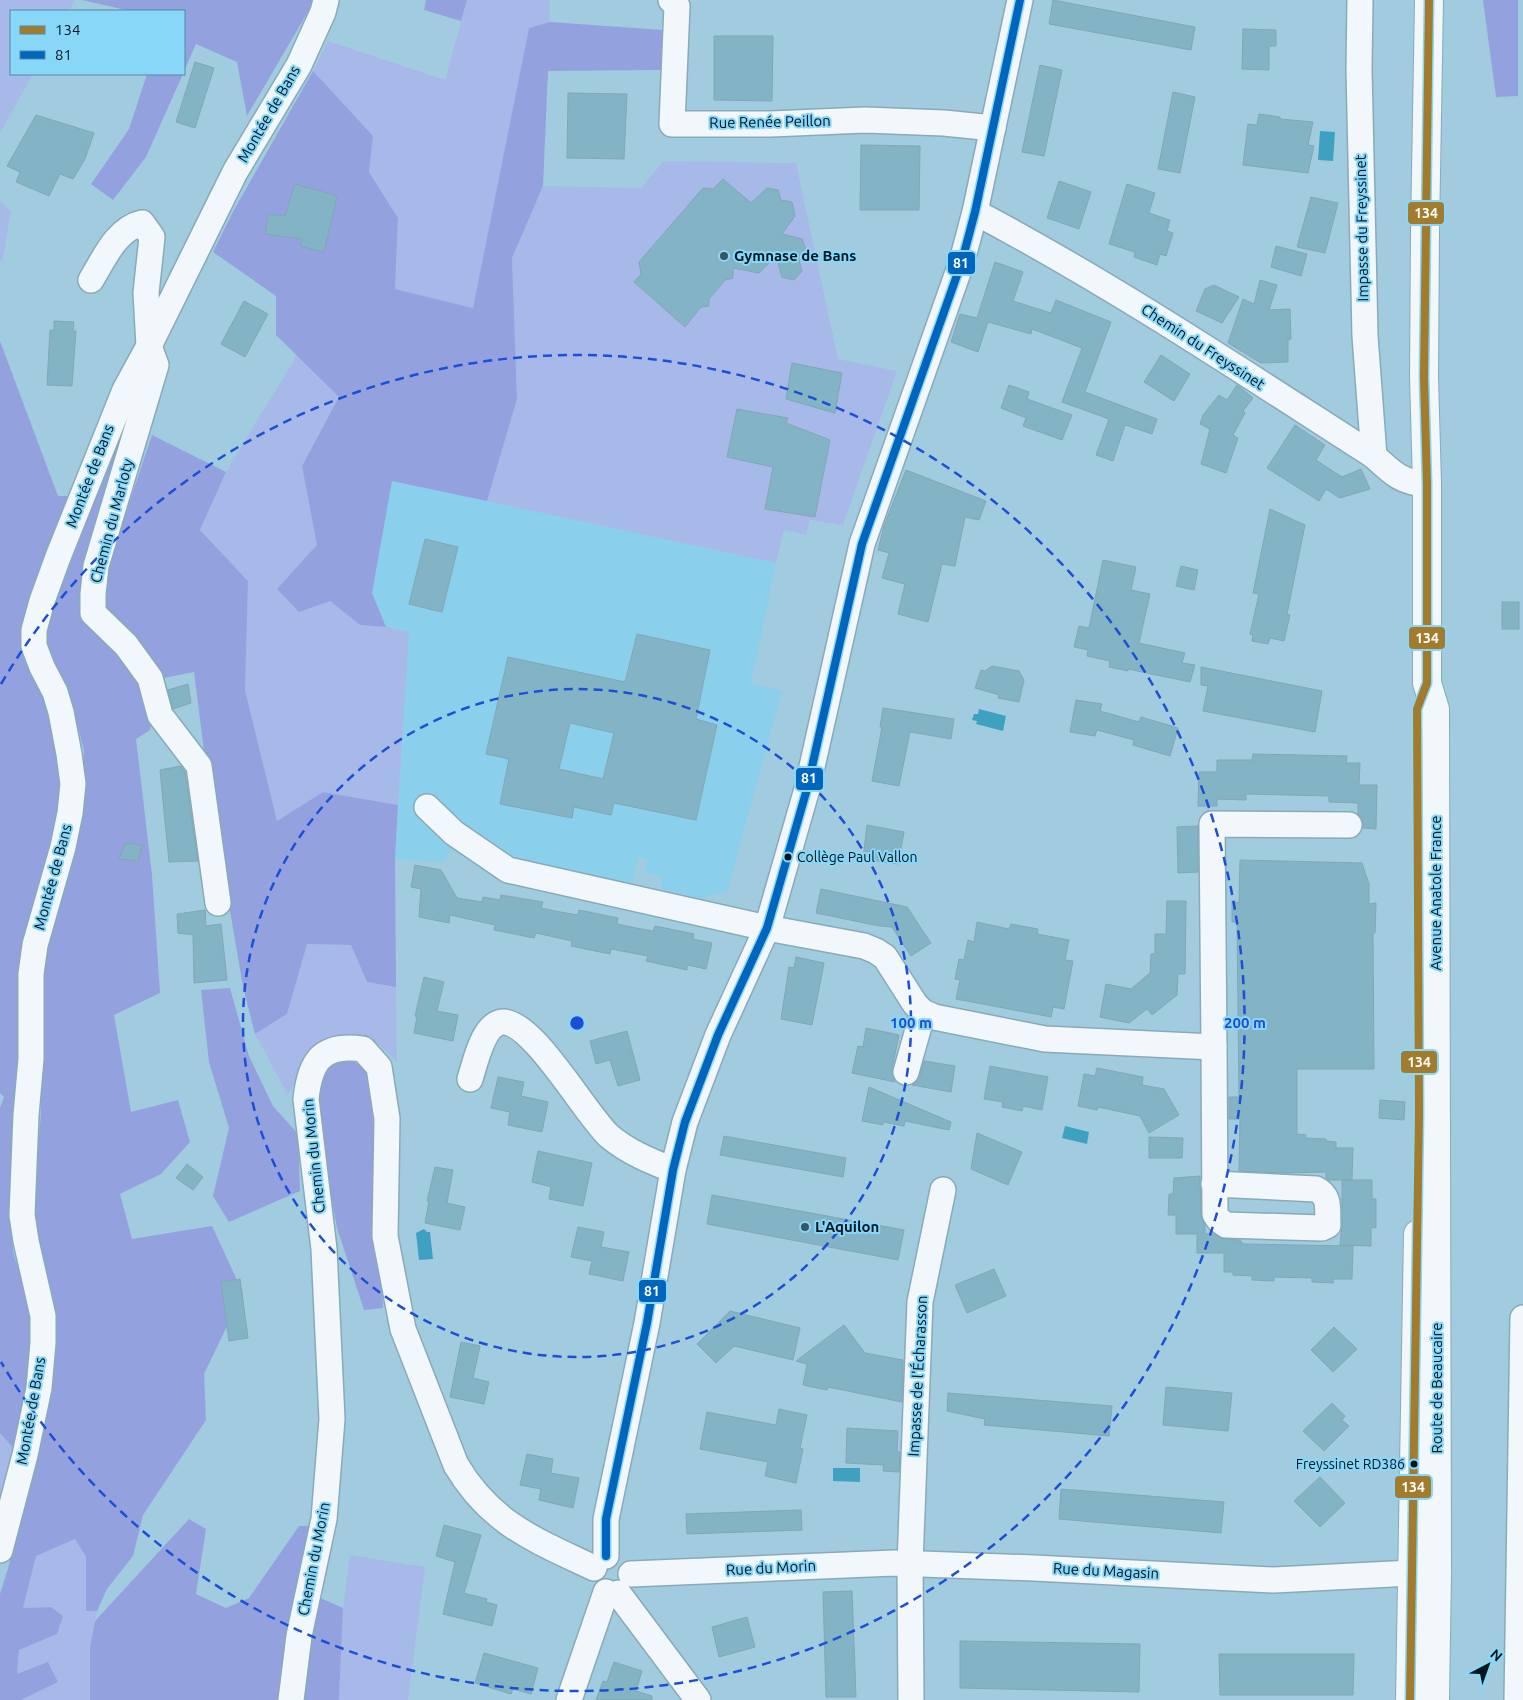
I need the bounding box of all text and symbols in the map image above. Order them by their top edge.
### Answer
legend [10,10,185,75]
text: 134 [55,21,80,38]
text: 81 [55,46,72,63]
street label: Montée de Bans [234,62,303,165]
street label: Rue Renée Peillon [709,112,831,131]
street label: Impasse du Freyssinet [1352,154,1371,302]
line badge: 134 [1407,201,1445,225]
text: 134 [1414,205,1438,221]
place label: Gymnase de Bans [734,247,856,264]
marker: Gymnase de Bans [718,250,730,262]
line badge: 81 [947,251,976,275]
text: 81 [953,255,969,271]
street label: Chemin du Freyssinet [1138,300,1268,393]
street label: Montée de Bans [62,422,117,530]
street label: Chemin du Marloty [87,457,136,585]
line badge: 134 [1408,626,1446,650]
text: 134 [1415,630,1439,646]
line badge: 81 [795,767,824,791]
text: 81 [801,770,817,786]
street label: Avenue Anatole France [1427,815,1444,971]
street label: Montée de Bans [30,822,75,932]
place label: Collège Paul Vallon [797,849,917,865]
marker: Collège Paul Vallon [783,852,793,862]
centre of rings [568,1014,586,1032]
text: 100 m [890,1014,932,1031]
text: 200 m [1224,1014,1266,1031]
line badge: 134 [1400,1050,1438,1074]
text: 134 [1407,1054,1431,1070]
street label: Chemin du Morin [299,1098,328,1214]
place label: L'Aquilon [815,1218,879,1235]
marker: L'Aquilon [799,1221,811,1233]
line badge: 81 [638,1279,667,1303]
text: 81 [644,1283,660,1299]
street label: Impasse de l'Écharasson [905,1295,930,1457]
street label: Route de Beaucaire [1428,1322,1445,1454]
street label: Montée de Bans [13,1356,48,1466]
place label: Freyssinet RD386 [1296,1456,1405,1472]
marker: Freyssinet RD386 [1409,1459,1419,1469]
line badge: 134 [1394,1475,1432,1499]
text: 134 [1401,1479,1425,1495]
street label: Chemin du Morin [294,1501,333,1617]
street label: Rue du Morin [726,1557,816,1578]
street label: Rue du Magasin [1053,1559,1159,1582]
north arrow [1463,1640,1513,1690]
text: N [1487,1646,1506,1665]

